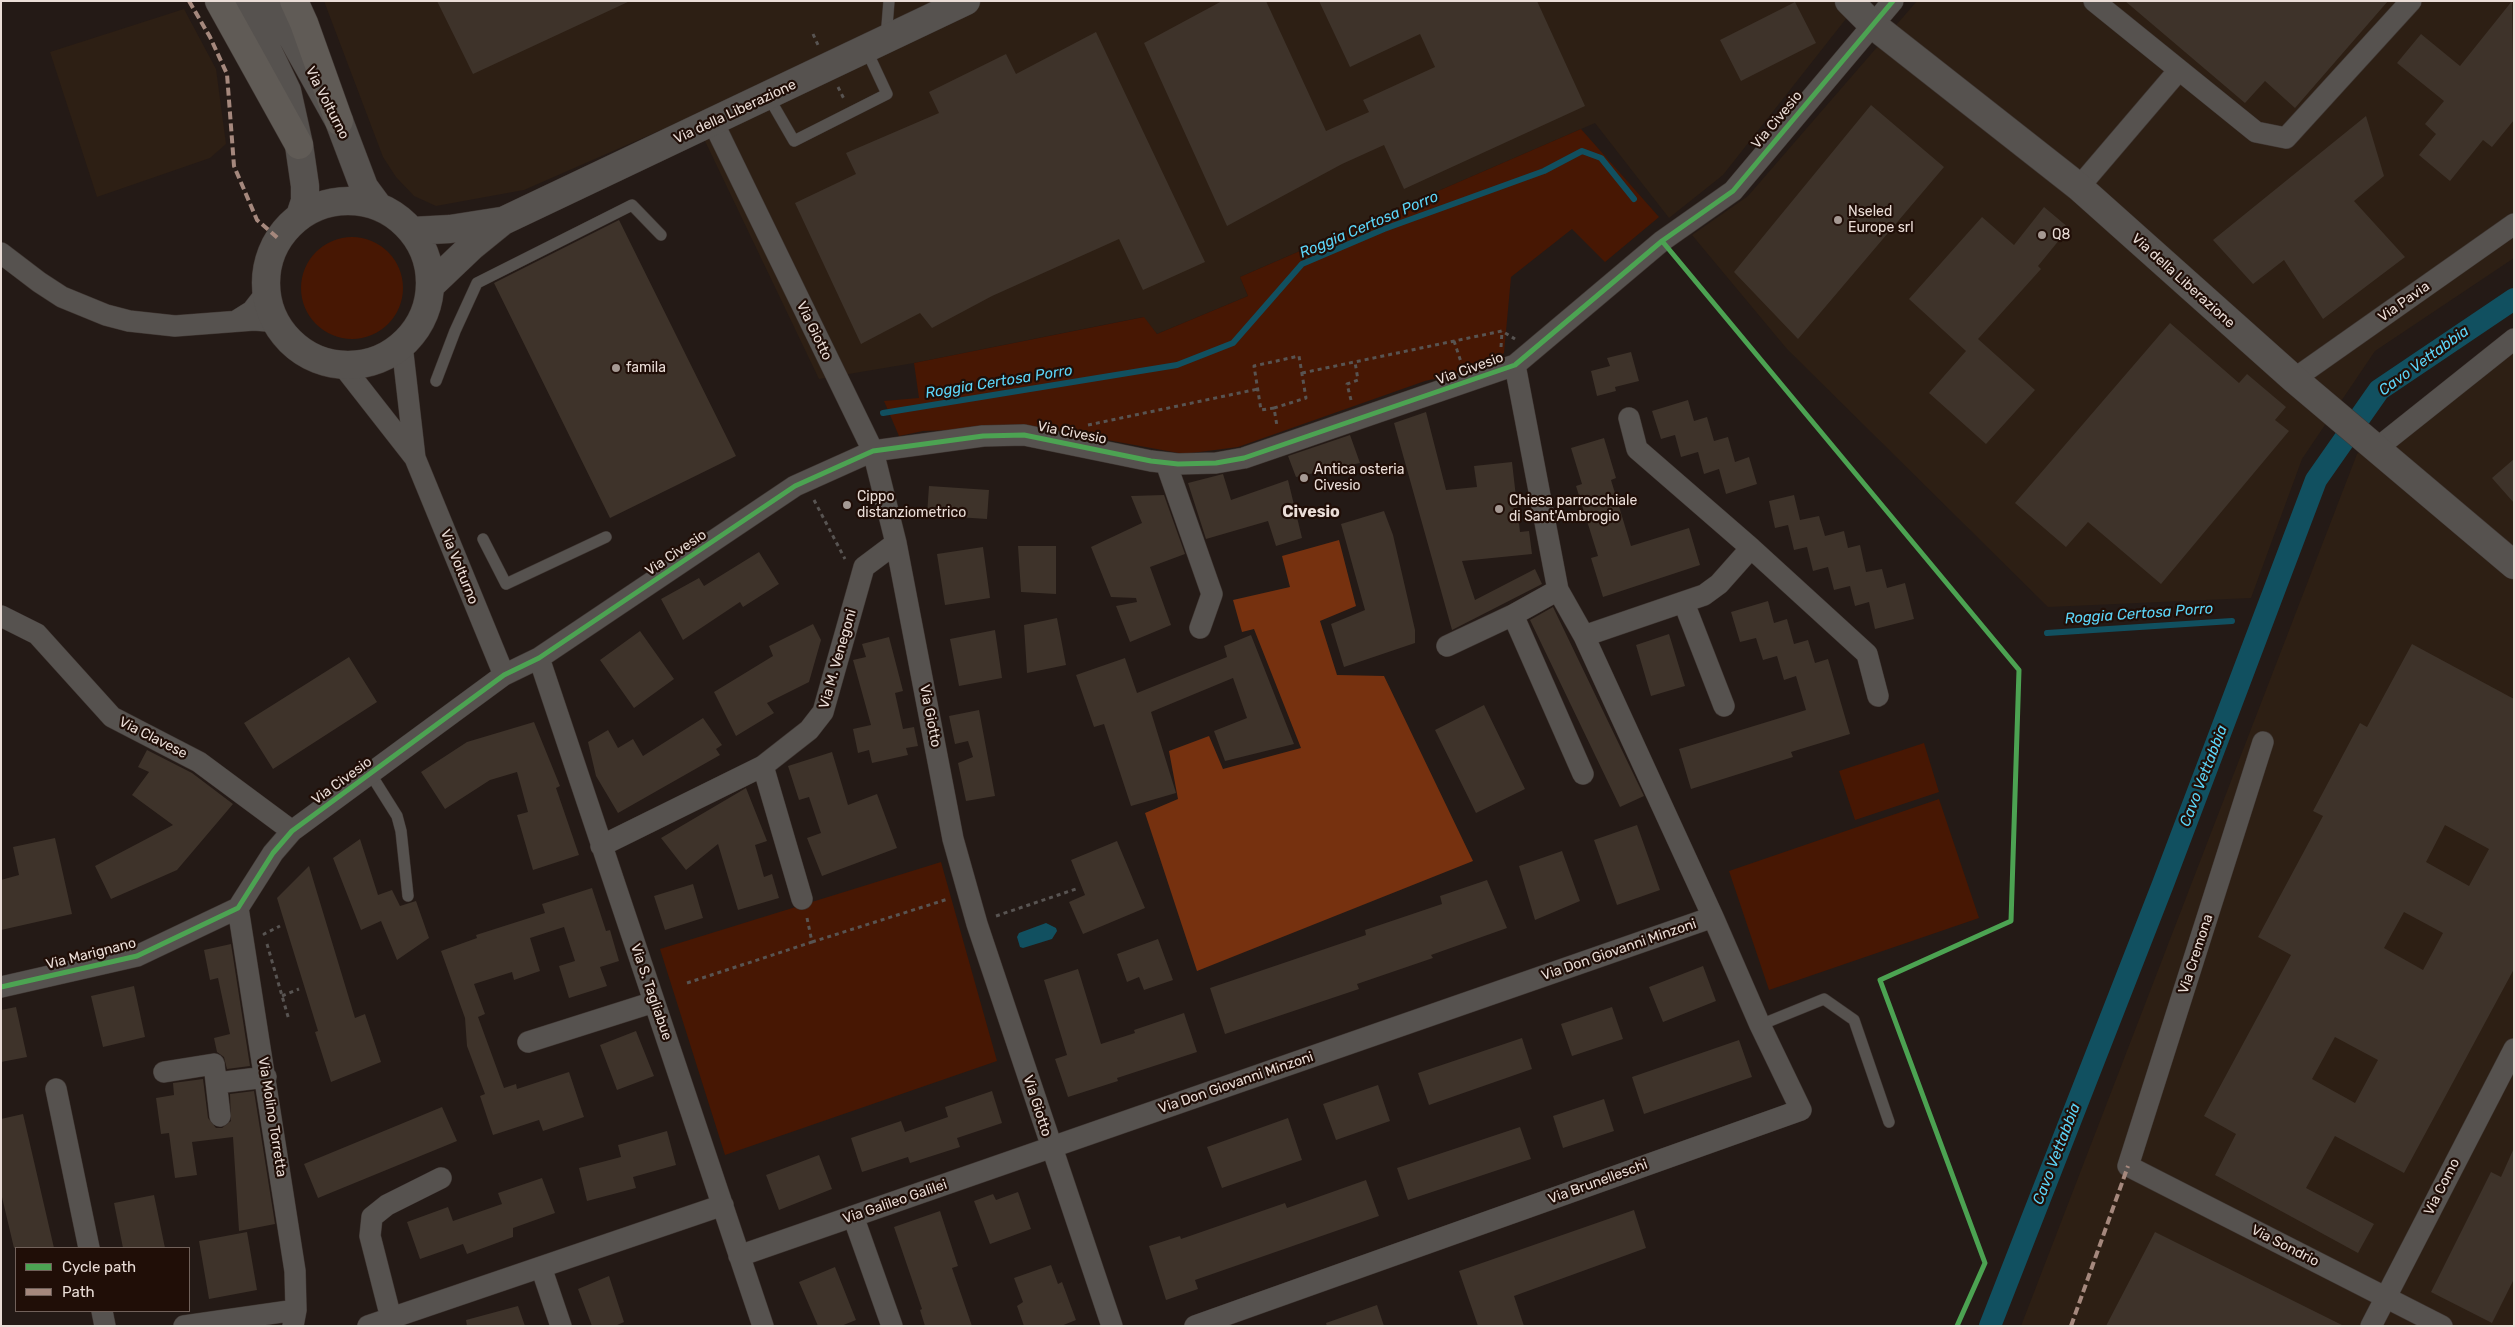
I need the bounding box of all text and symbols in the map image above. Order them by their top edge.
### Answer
street label: Via Volturno [302,64,352,142]
street label: Via della Liberazione [671,76,799,148]
street label: Via Civesio [1748,88,1806,152]
water label: Roggia Certosa Porro [1297,188,1441,262]
place label: Nseled Europe srl [1848,204,1914,236]
marker: Nseled Europe srl [1832,214,1844,226]
place label: Q8 [2052,227,2070,243]
marker: Q8 [2036,229,2048,241]
street label: Via della Liberazione [2128,230,2238,332]
street label: Via Pavia [2375,278,2433,326]
street label: Via Giotto [793,299,835,363]
water label: Cavo Vettabbia [2375,322,2473,400]
street label: Via Civesio [1434,349,1506,389]
place label: famila [626,360,666,376]
water label: Roggia Certosa Porro [924,361,1074,403]
marker: famila [610,362,622,374]
street label: Via Civesio [1036,418,1108,448]
place label: Antica osteria Civesio [1314,462,1404,494]
marker: Antica osteria Civesio [1298,472,1310,484]
place label: Cippo distanziometrico [857,489,966,522]
place label: Chiesa parrocchiale di Sant'Ambrogio [1509,493,1637,526]
marker: Cippo distanziometrico [841,499,853,511]
district label: Civesio [1282,502,1340,522]
marker: Chiesa parrocchiale di Sant'Ambrogio [1493,503,1505,515]
street label: Via Civesio [642,526,710,580]
street label: Via Volturno [436,527,482,607]
water label: Roggia Certosa Porro [2064,600,2214,628]
street label: Via M. Venegoni [816,607,860,711]
street label: Via Giotto [916,683,944,749]
street label: Via Clavese [116,714,190,762]
water label: Cavo Vettabbia [2176,723,2232,829]
street label: Via Civesio [309,754,375,808]
street label: Via Cremona [2175,912,2217,996]
street label: Via Don Giovanni Minzoni [1539,916,1699,984]
street label: Via Marignano [44,935,138,973]
street label: Via S. Tagliabue [627,941,675,1043]
street label: Via Don Giovanni Minzoni [1156,1049,1316,1117]
street label: Via Molino Torretta [254,1056,290,1178]
street label: Via Giotto [1019,1073,1055,1139]
water label: Cavo Vettabbia [2029,1101,2085,1207]
street label: Via Brunelleschi [1546,1156,1650,1208]
street label: Via Como [2421,1156,2463,1218]
street label: Via Galileo Galilei [841,1176,949,1228]
street label: Via Sondrio [2248,1222,2322,1270]
legend [15,1247,190,1312]
text: Cycle path [62,1258,136,1276]
text: Path [62,1283,95,1301]

